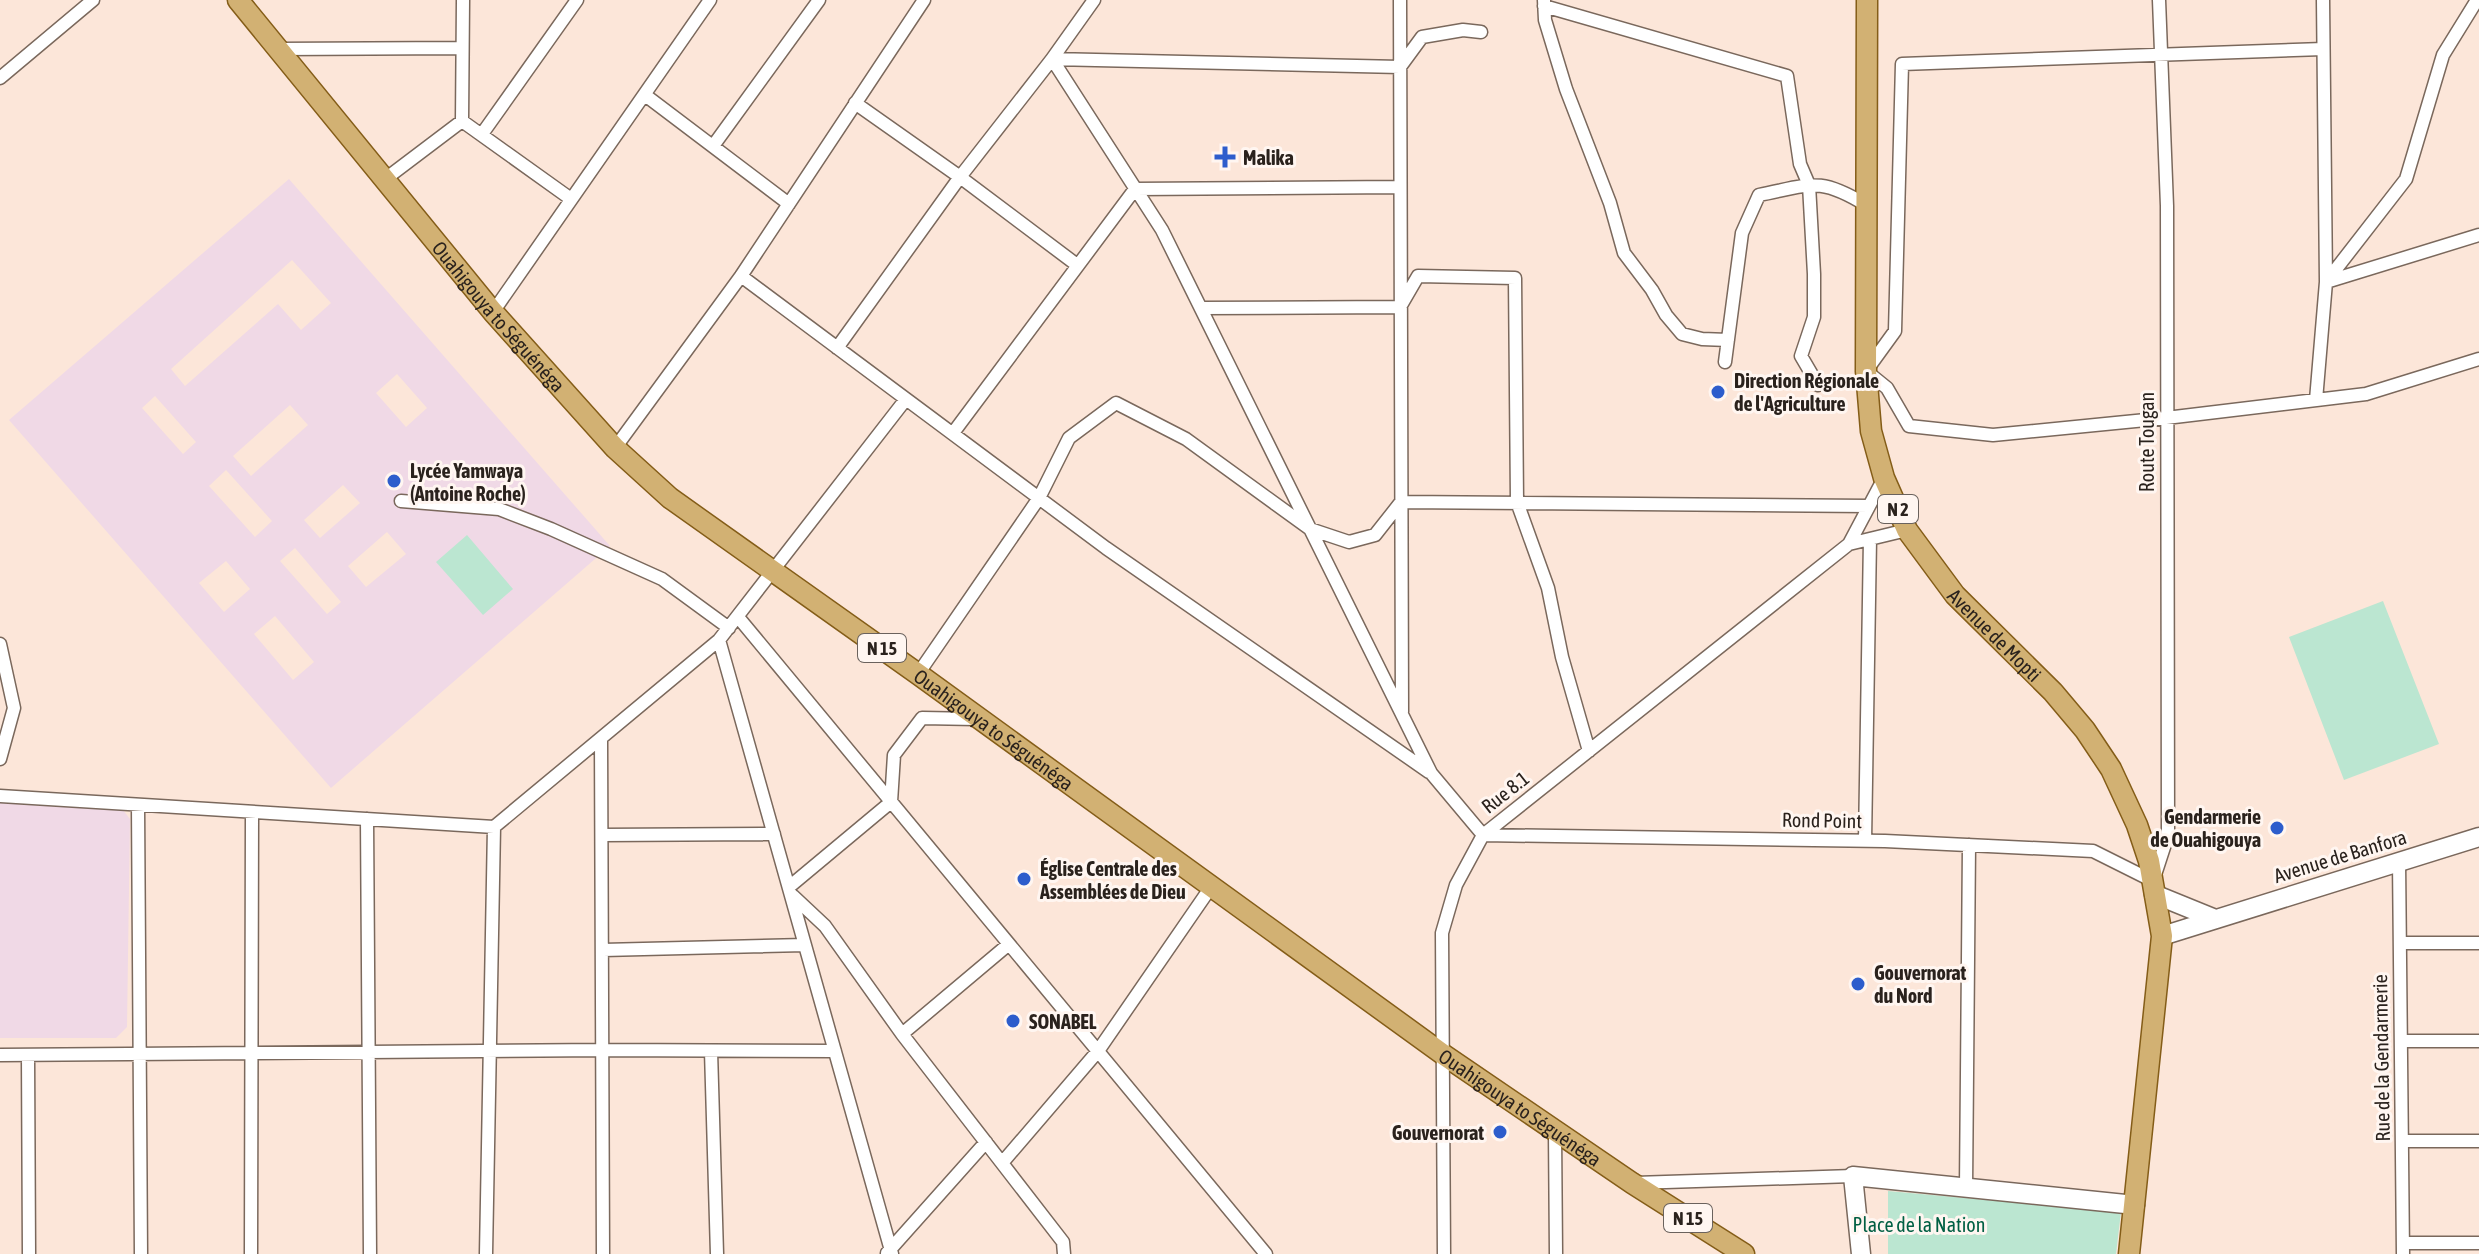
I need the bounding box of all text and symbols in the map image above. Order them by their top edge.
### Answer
marker: Malika [1214,146,1236,168]
place label: Malika [1243,146,1294,169]
street label: Ouahigouya to Séguénéga [428,236,570,396]
place label: Direction Régionale de l'Agriculture [1734,369,1879,415]
marker: Direction Régionale de l'Agriculture [1709,383,1727,401]
street label: Route Tougan [2135,392,2158,492]
place label: Lycée Yamwaya (Antoine Roche) [410,459,526,505]
marker: Lycée Yamwaya (Antoine Roche) [385,472,403,490]
road number: N 2 [1878,495,1918,523]
street label: Avenue de Mopti [1944,584,2047,686]
road number: N 15 [858,634,906,662]
street label: Ouahigouya to Séguénéga [910,664,1078,795]
street label: Rue 8.1 [1477,766,1533,818]
place label: Gendarmerie de Ouahigouya [2150,805,2261,851]
street label: Rond Point [1782,808,1863,832]
marker: Gendarmerie de Ouahigouya [2268,819,2286,837]
street label: Avenue de Banfora [2271,825,2409,887]
place label: Église Centrale des Assemblées de Dieu [1039,857,1186,903]
marker: Église Centrale des Assemblées de Dieu [1015,870,1033,888]
place label: Gouvernorat du Nord [1874,961,1967,1007]
street label: Rue de la Gendarmerie [2368,974,2394,1142]
marker: Gouvernorat du Nord [1849,975,1867,993]
place label: SONABEL [1029,1010,1097,1033]
marker: SONABEL [1004,1012,1022,1030]
street label: Ouahigouya to Séguénéga [1435,1044,1606,1170]
place label: Gouvernorat [1392,1121,1484,1144]
marker: Gouvernorat [1491,1123,1509,1141]
road number: N 15 [1664,1204,1712,1232]
park label: Place de la Nation [1853,1213,1985,1236]

